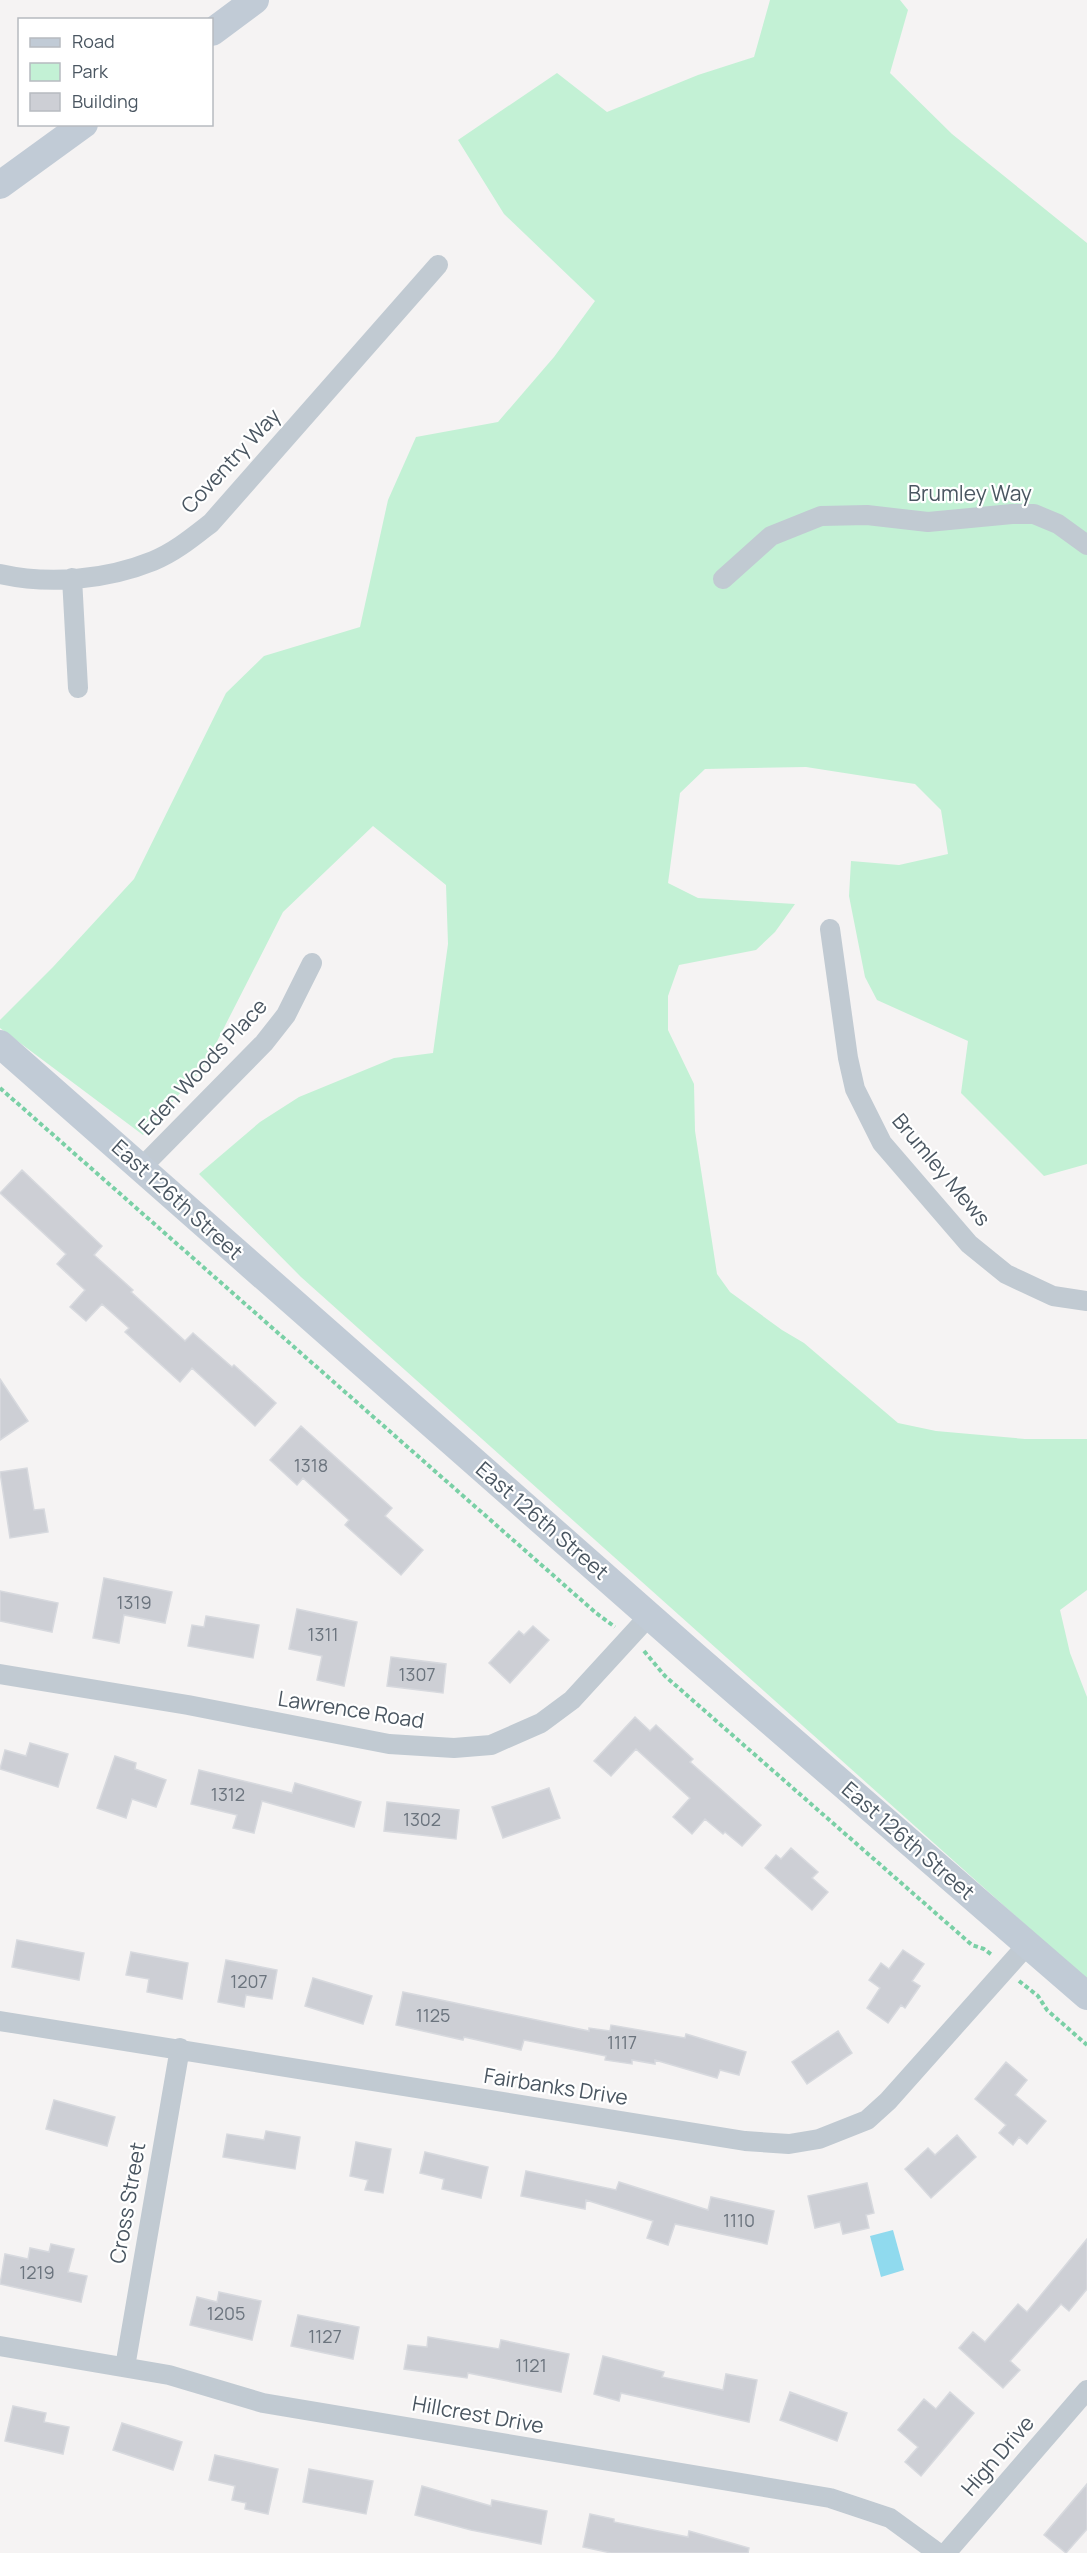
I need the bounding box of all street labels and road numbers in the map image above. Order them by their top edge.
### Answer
street label: Coventry Way [174,402,286,519]
street label: Brumley Way [908,479,1032,507]
street label: Eden Woods Place [132,992,273,1141]
street label: Brumley Mews [886,1107,997,1232]
street label: East 126th Street [106,1133,249,1266]
street label: East 126th Street [470,1455,615,1586]
street label: Lawrence Road [276,1684,426,1734]
street label: East 126th Street [836,1775,981,1906]
street label: Fairbanks Drive [482,2061,630,2111]
street label: Cross Street [103,2140,151,2266]
street label: Hillcrest Drive [410,2389,546,2439]
street label: High Drive [955,2409,1040,2501]

